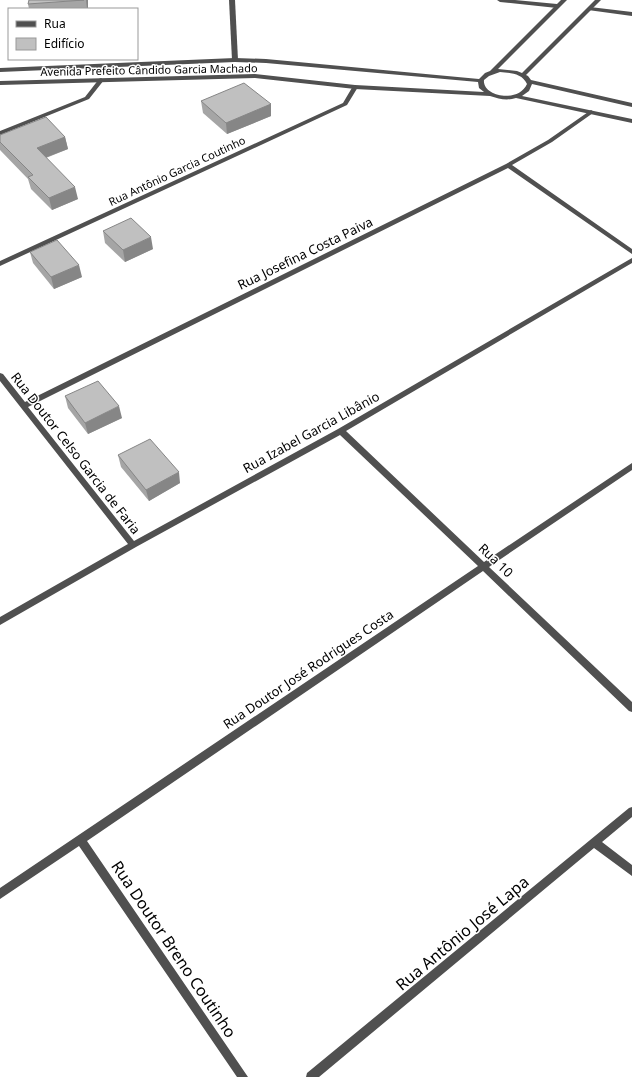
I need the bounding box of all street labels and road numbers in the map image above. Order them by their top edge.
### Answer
street label: Avenida Prefeito Cândido Garcia Machado [40,60,258,79]
street label: Rua Antônio Garcia Coutinho [106,132,248,209]
street label: Rua Josefina Costa Paiva [234,212,376,294]
street label: Rua Doutor Celso Garcia de Faria [7,368,145,538]
street label: Rua Izabel Garcia Libânio [240,387,383,477]
street label: Rua 10 [475,539,517,581]
street label: Rua Doutor José Rodrigues Costa [219,605,397,733]
street label: Rua Doutor Breno Coutinho [106,856,242,1042]
street label: Rua Antônio José Lapa [391,871,533,995]

